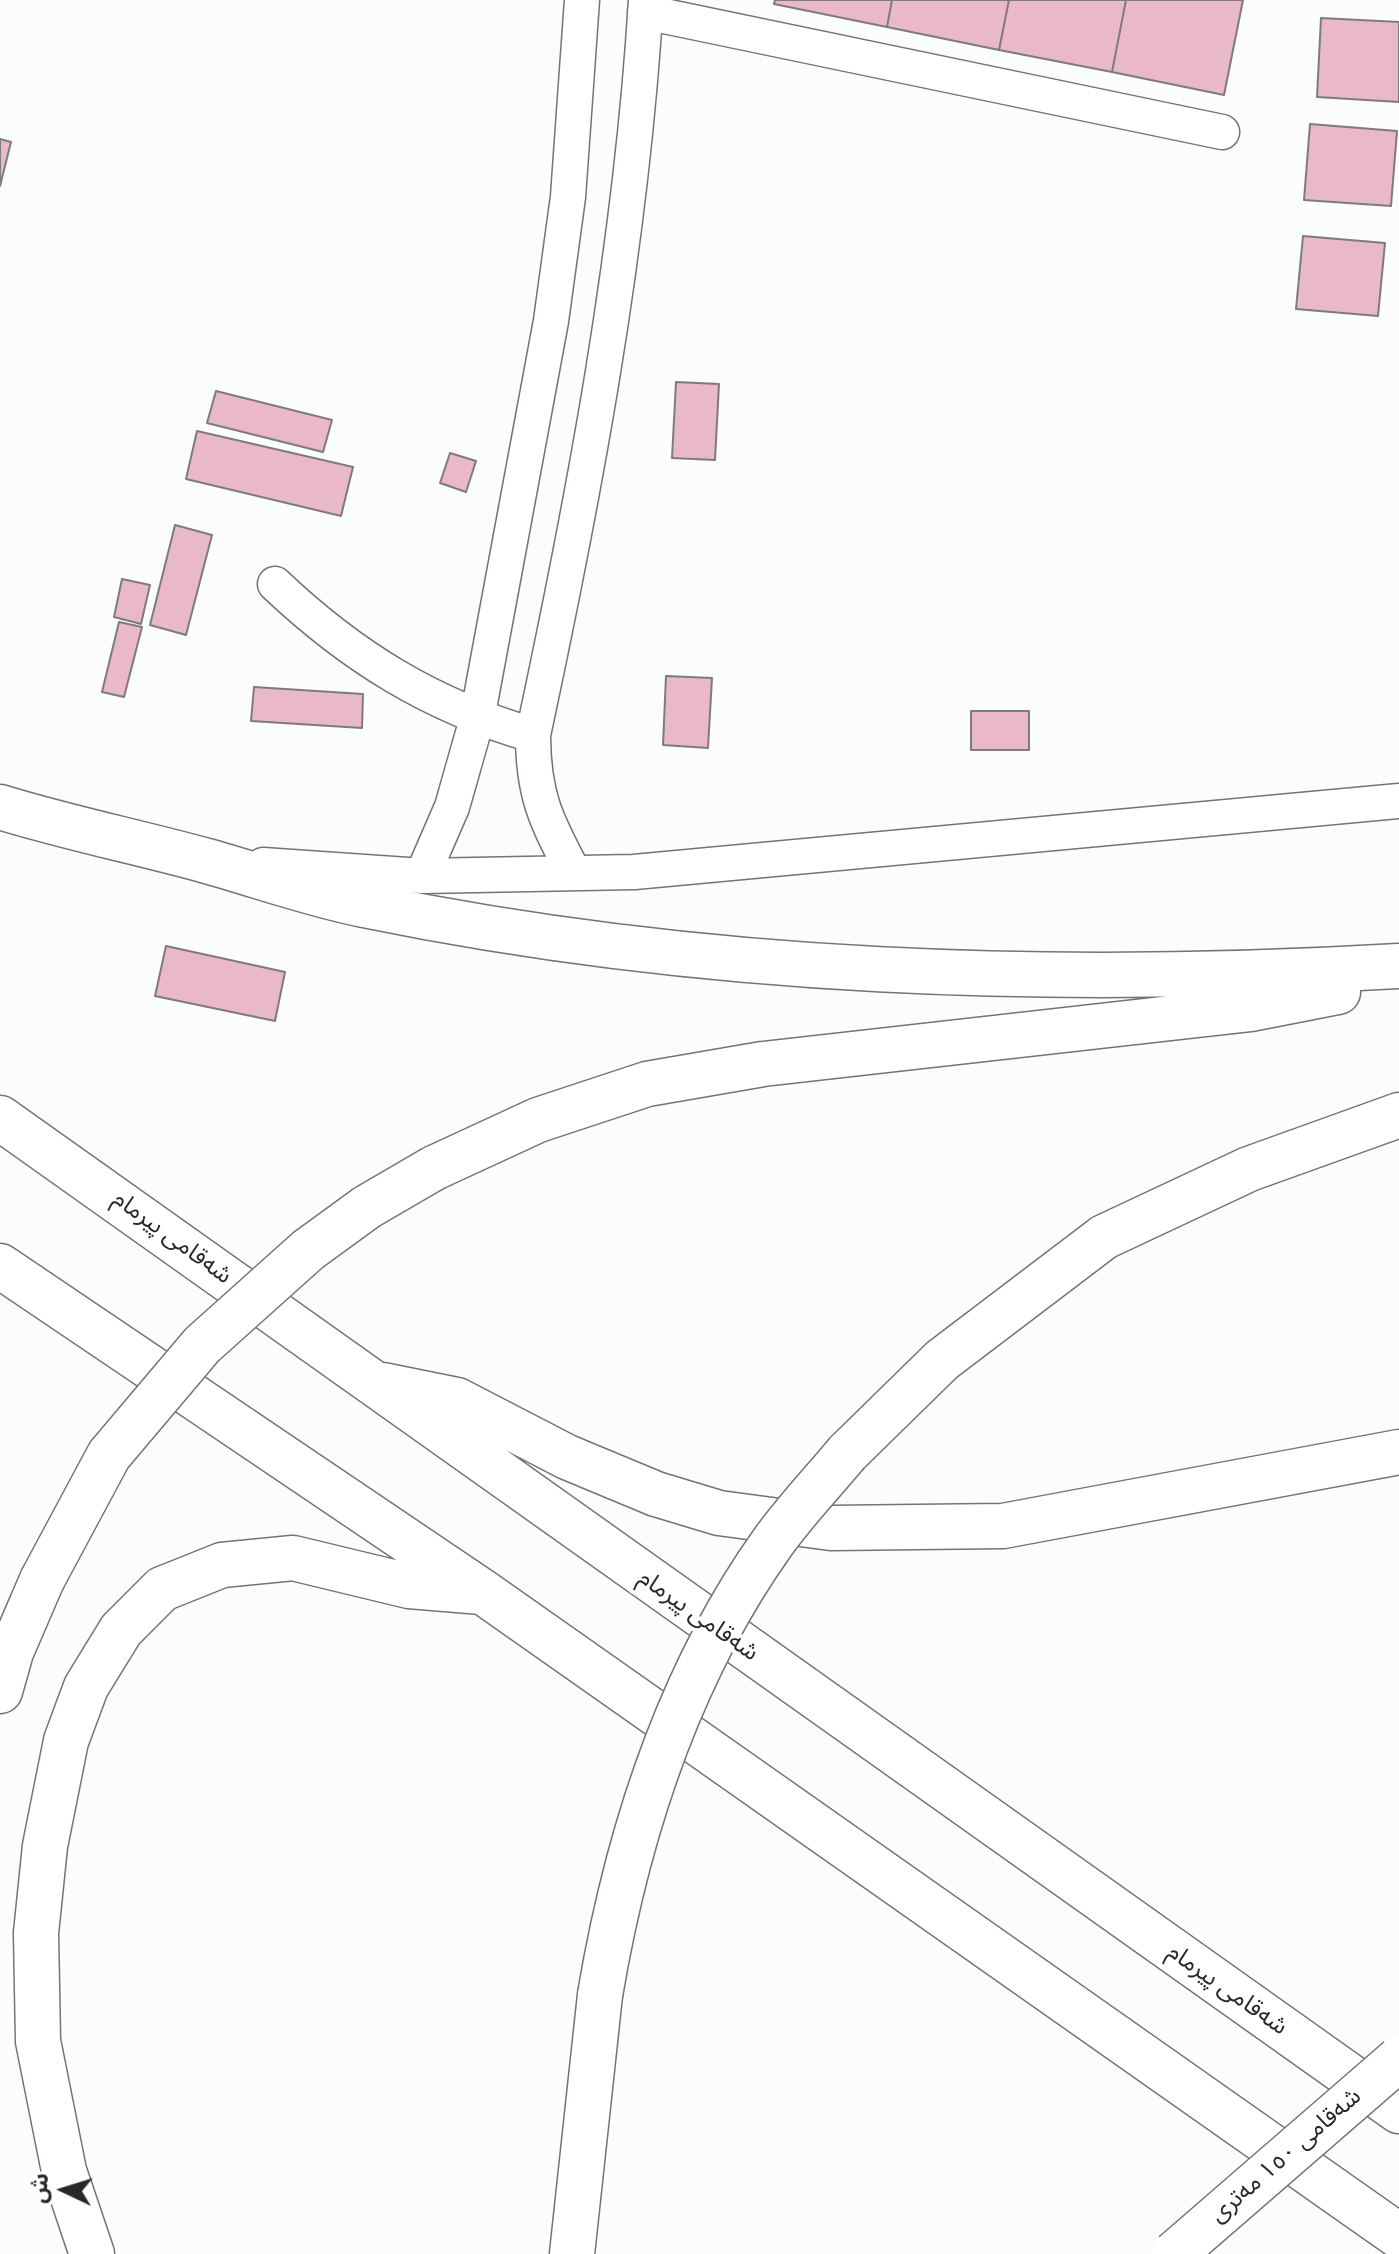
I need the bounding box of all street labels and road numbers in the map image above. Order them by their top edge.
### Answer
street label: شەقامی پیرمام [107,1185,237,1291]
street label: شەقامی پیرمام [632,1564,764,1668]
street label: شەقامی پیرمام [1161,1938,1293,2042]
street label: شەقامی ١٥٠ مەتری [1205,2083,1367,2229]

